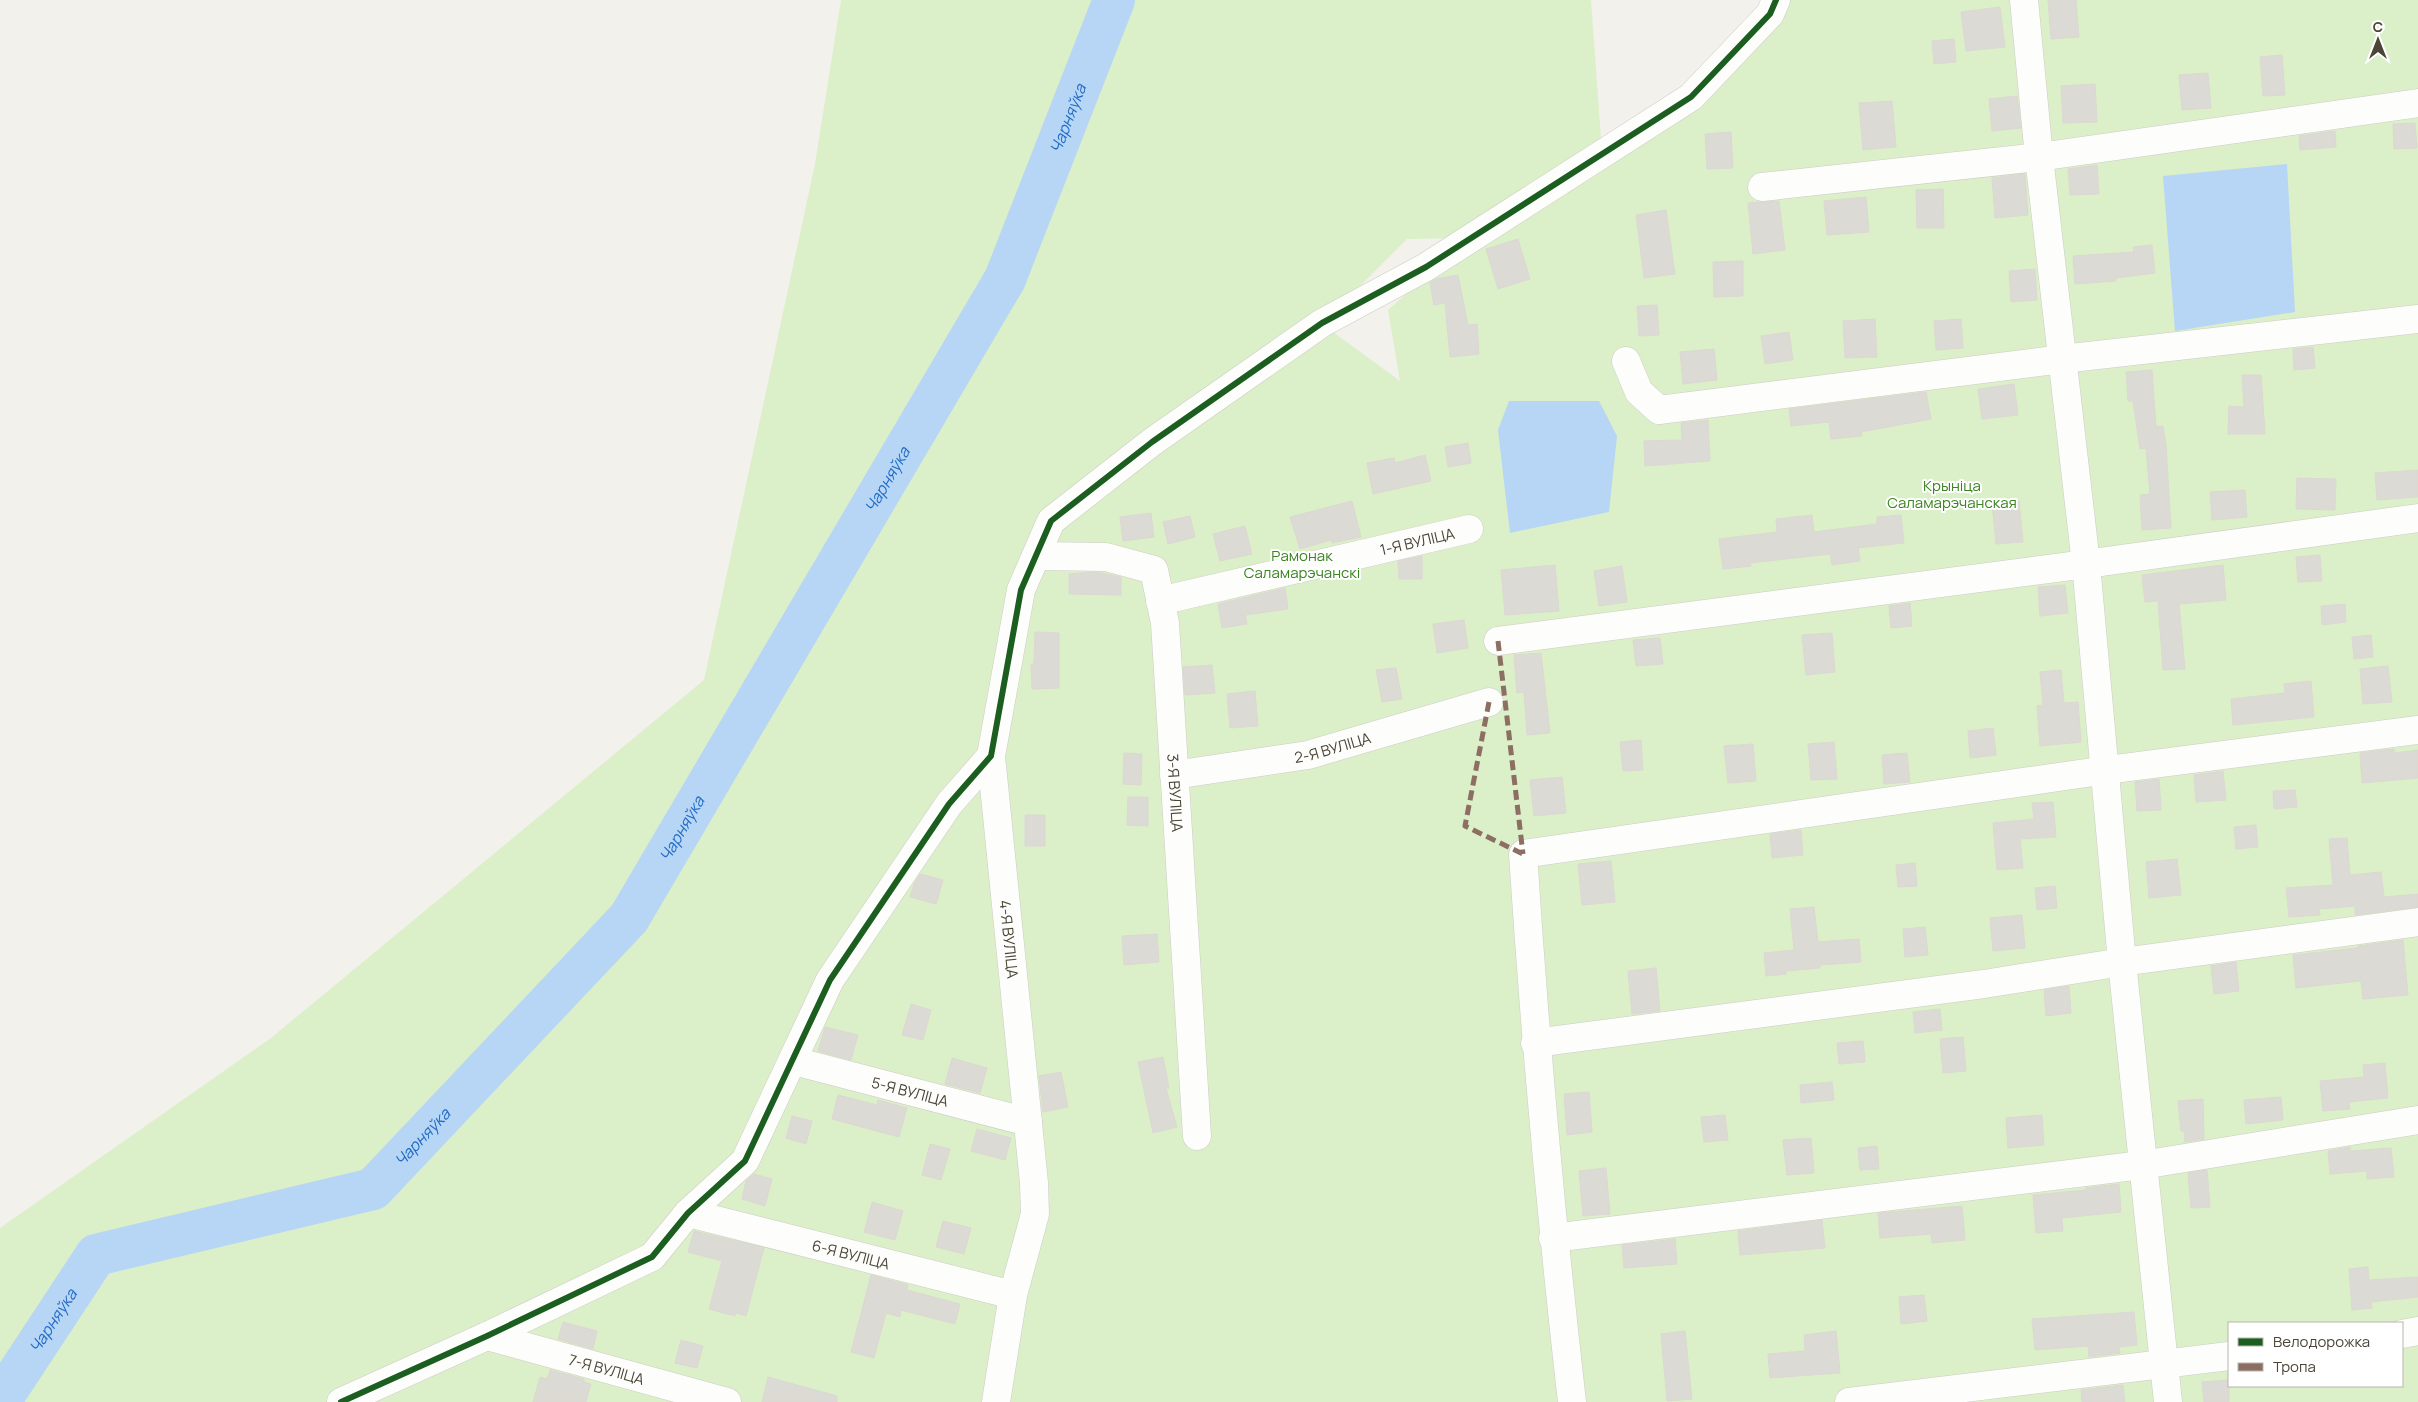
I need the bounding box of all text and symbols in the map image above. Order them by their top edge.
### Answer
north arrow [2353,15,2403,65]
text: С [2373,17,2383,36]
water label: Чарняўка [1044,80,1092,156]
water label: Чарняўка [859,442,915,516]
park label: Крыніца Саламарэчанская [1887,475,2017,513]
street label: 1-Я ВУЛІЦА [1378,522,1457,560]
park label: Рамонак Саламарэчанскі [1244,545,1360,583]
street label: 2-Я ВУЛІЦА [1293,727,1374,767]
street label: 3-Я ВУЛІЦА [1163,753,1189,833]
water label: Чарняўка [654,791,710,865]
street label: 4-Я ВУЛІЦА [995,899,1024,980]
street label: 5-Я ВУЛІЦА [869,1071,951,1111]
water label: Чарняўка [389,1102,456,1171]
street label: 6-Я ВУЛІЦА [810,1234,892,1274]
water label: Чарняўка [24,1284,82,1357]
legend [2228,1322,2403,1387]
text: Велодорожка [2273,1331,2370,1352]
street label: 7-Я ВУЛІЦА [566,1348,647,1389]
text: Тропа [2273,1356,2316,1377]

